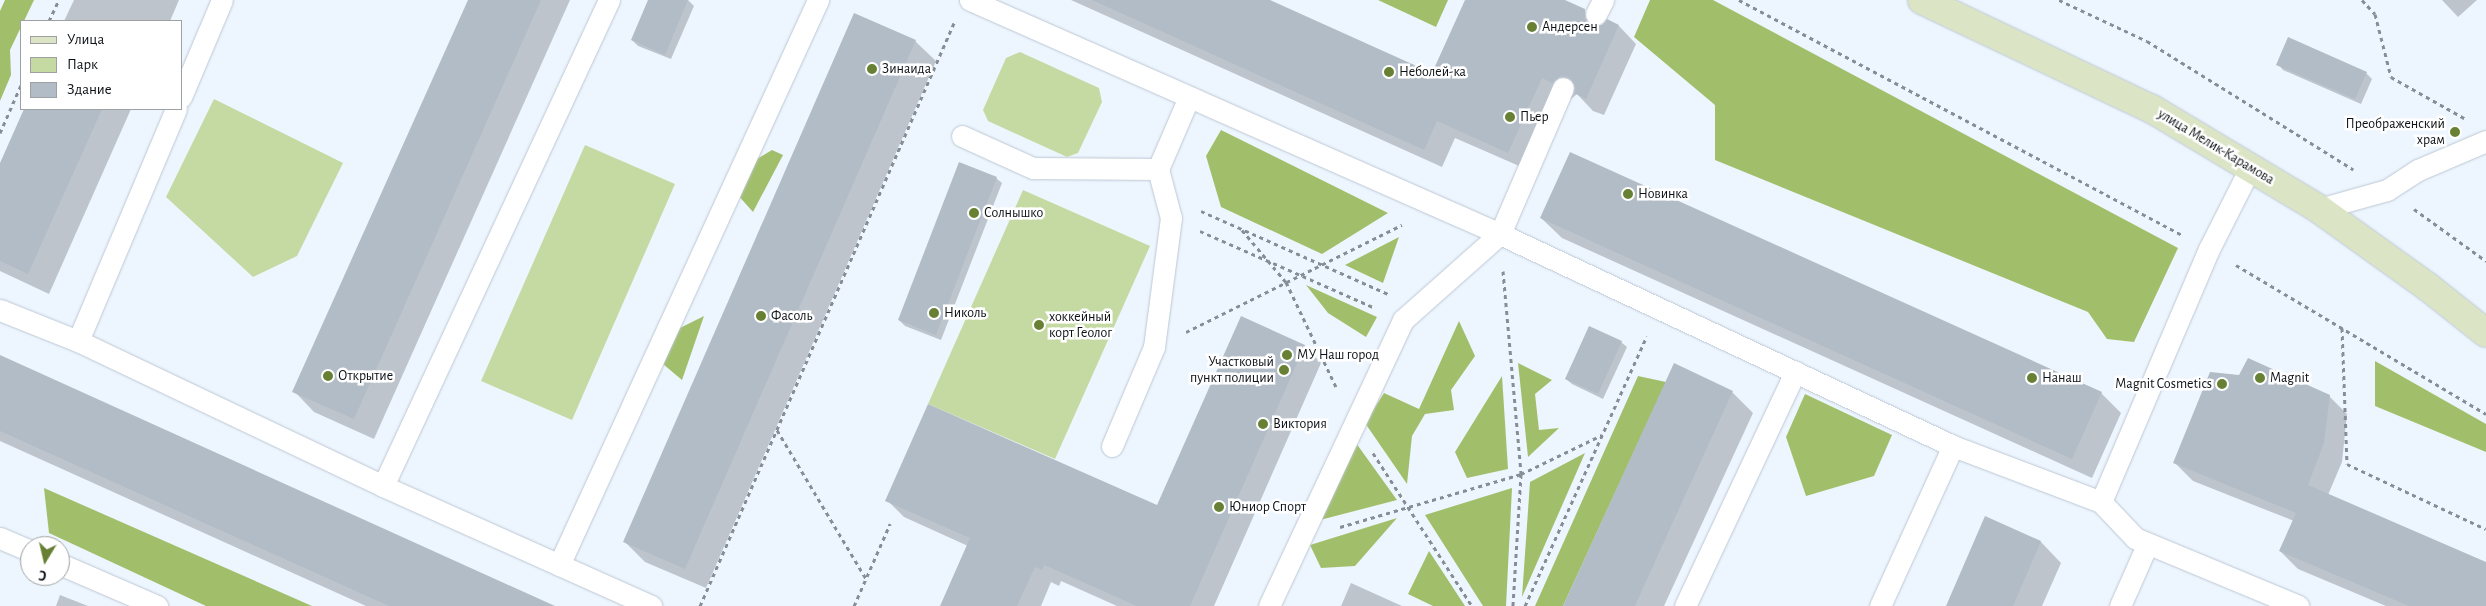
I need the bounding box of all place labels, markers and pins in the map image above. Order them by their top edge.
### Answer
place label: Андерсен [1542,19,1598,35]
marker: Андерсен [1526,21,1538,33]
place label: Зинаида [882,61,931,77]
marker: Зинаида [866,63,878,75]
place label: Неболей-ка [1399,64,1466,80]
marker: Неболей-ка [1383,66,1395,78]
place label: Пьер [1520,109,1549,125]
marker: Пьер [1504,111,1516,123]
place label: Преображенский храм [2346,116,2445,148]
marker: Преображенский храм [2449,126,2461,138]
place label: Новинка [1638,186,1688,202]
marker: Новинка [1622,188,1634,200]
place label: Солнышко [984,205,1043,221]
marker: Солнышко [968,207,980,219]
place label: Николь [944,305,986,321]
marker: Николь [928,307,940,319]
place label: Фасоль [771,308,812,324]
place label: хоккейный корт Геолог [1049,309,1112,342]
marker: Фасоль [755,310,767,322]
marker: хоккейный корт Геолог [1033,319,1045,331]
place label: МУ Наш город [1297,347,1379,363]
marker: МУ Наш город [1281,349,1293,361]
place label: Участковый пункт полиции [1190,354,1274,387]
marker: Участковый пункт полиции [1278,364,1290,376]
place label: Открытие [338,368,393,384]
marker: Открытие [322,370,334,382]
place label: Нанаш [2042,370,2082,386]
place label: Magnit [2270,370,2309,386]
marker: Нанаш [2026,372,2038,384]
marker: Magnit [2254,372,2266,384]
place label: Magnit Cosmetics [2115,376,2212,392]
marker: Magnit Cosmetics [2216,378,2228,390]
place label: Виктория [1273,416,1327,432]
marker: Виктория [1257,418,1269,430]
place label: Юниор Спорт [1229,499,1306,515]
marker: Юниор Спорт [1213,501,1225,513]

